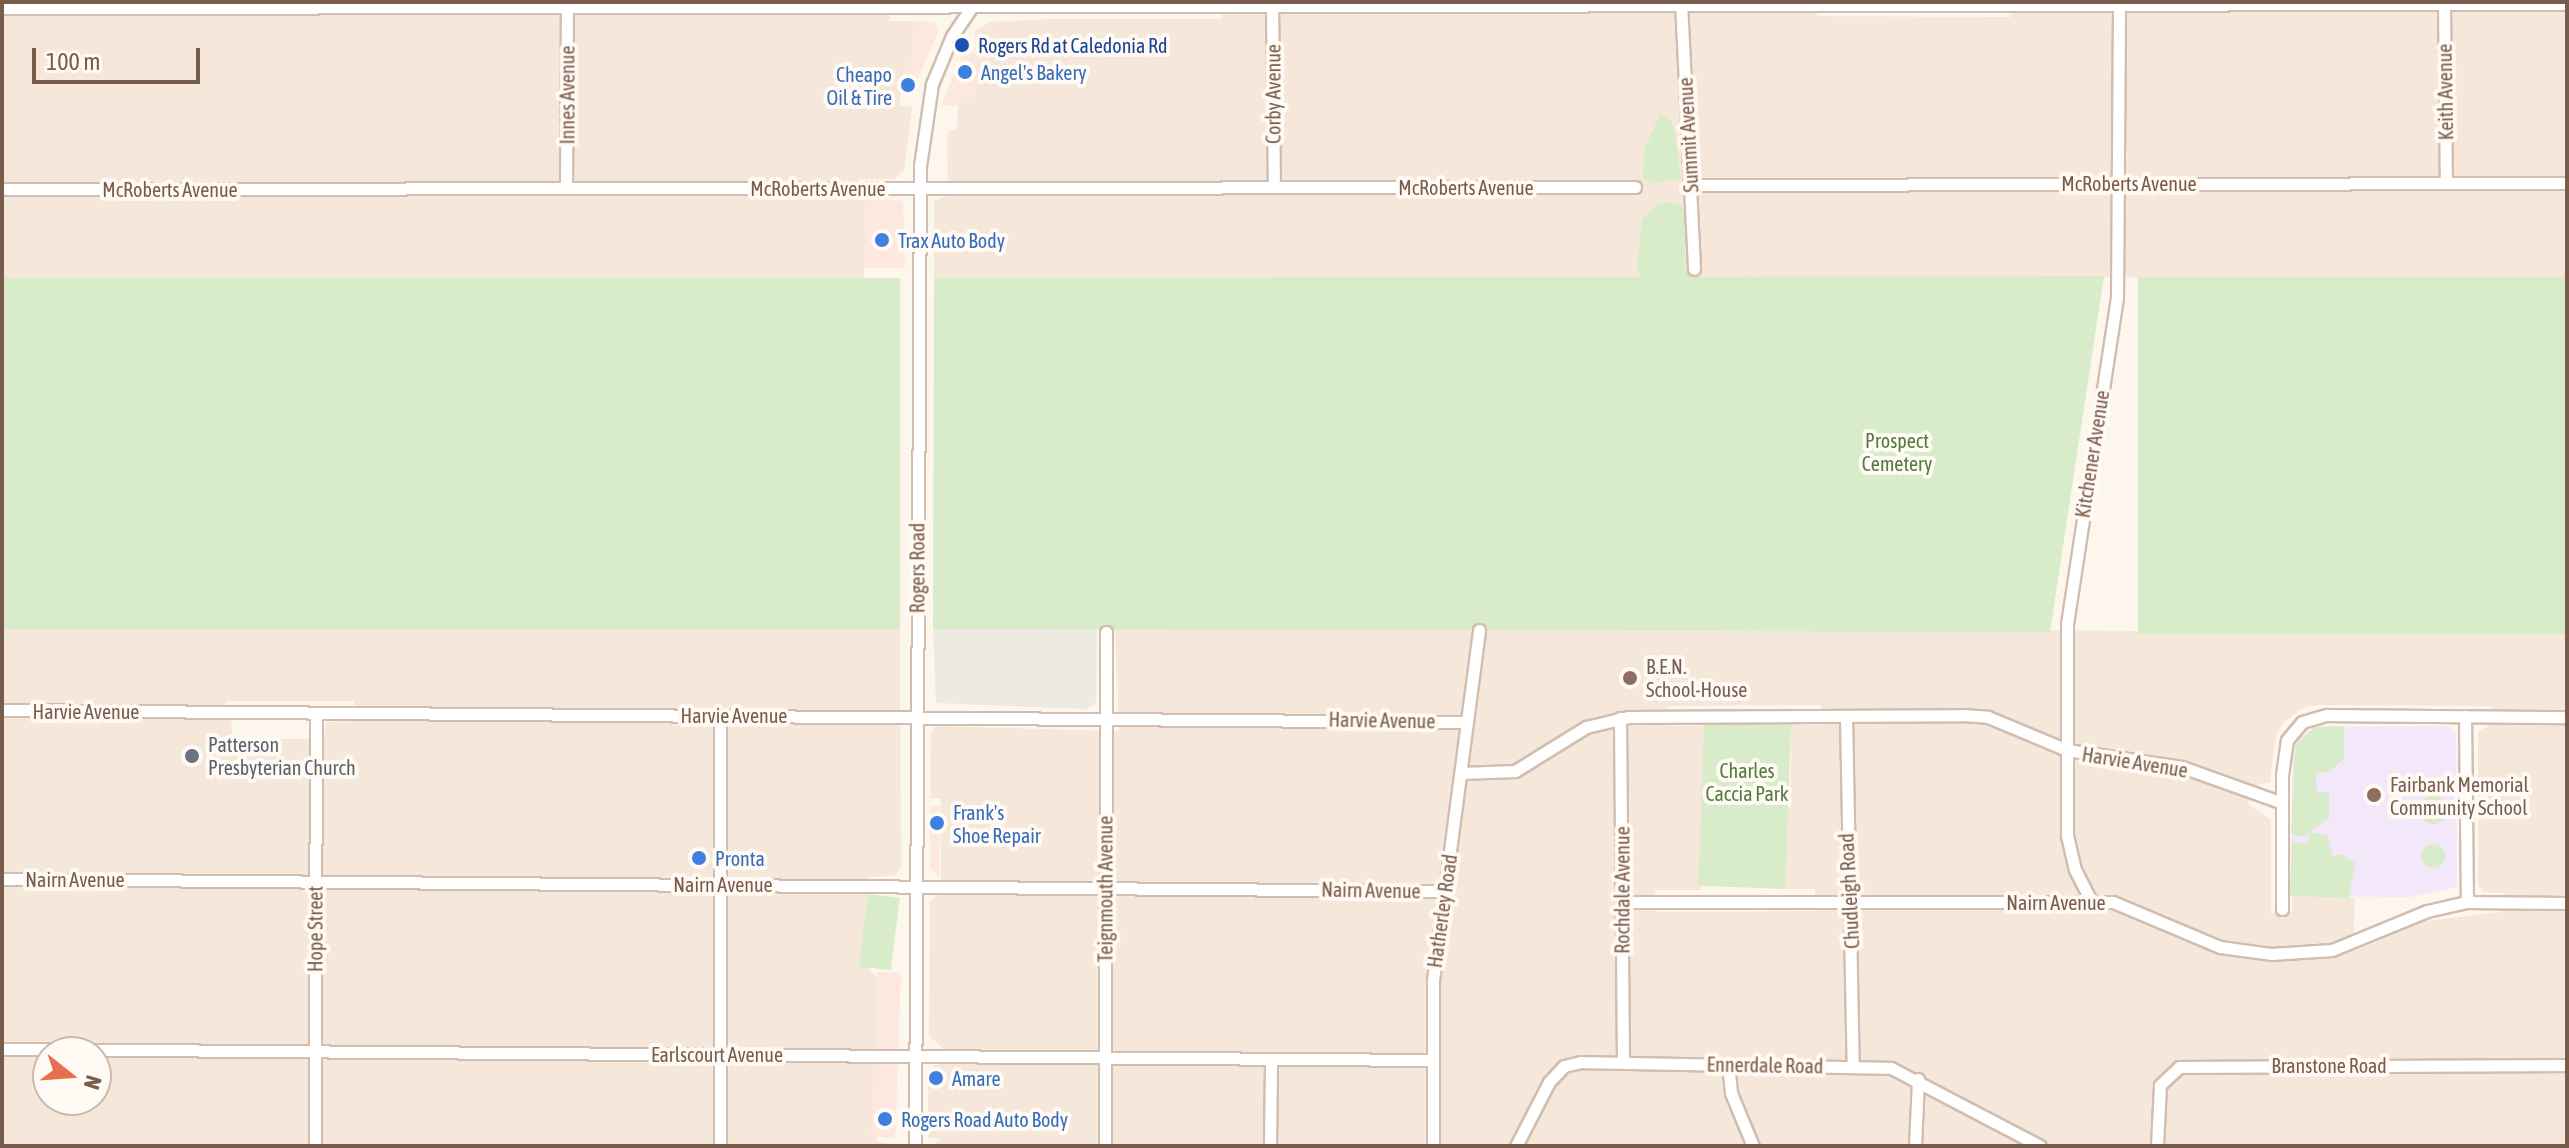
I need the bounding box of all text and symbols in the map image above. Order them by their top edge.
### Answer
scale bar [36,32,204,82]
place label: Rogers Rd at Caledonia Rd [978,33,1167,57]
marker: Rogers Rd at Caledonia Rd [953,36,971,54]
street label: Keith Avenue [2432,43,2458,141]
street label: Corby Avenue [1261,44,1285,144]
street label: Innes Avenue [555,46,579,144]
text: 100 m [46,48,100,75]
place label: Angel's Bakery [981,60,1087,84]
place label: Cheapo Oil & Tire [827,62,892,109]
marker: Angel's Bakery [956,63,974,81]
marker: Cheapo Oil & Tire [899,76,917,94]
street label: Summit Avenue [1673,77,1703,193]
street label: McRoberts Avenue [2061,171,2197,195]
street label: McRoberts Avenue [1398,175,1534,199]
street label: McRoberts Avenue [750,176,886,200]
street label: McRoberts Avenue [102,177,238,201]
place label: Trax Auto Body [898,228,1005,252]
marker: Trax Auto Body [873,231,891,249]
street label: Kitchener Avenue [2070,388,2114,520]
park label: Prospect Cemetery [1862,429,1932,476]
street label: Rogers Road [905,523,929,613]
place label: B.E.N. School-House [1646,654,1747,701]
marker: B.E.N. School-House [1621,669,1639,687]
street label: Harvie Avenue [33,699,139,723]
street label: Harvie Avenue [681,703,787,727]
street label: Harvie Avenue [1328,707,1436,733]
place label: Patterson Presbyterian Church [208,732,356,779]
street label: Harvie Avenue [2080,742,2190,782]
marker: Patterson Presbyterian Church [183,747,201,765]
park label: Charles Caccia Park [1705,759,1789,806]
place label: Fairbank Memorial Community School [2390,772,2529,819]
marker: Fairbank Memorial Community School [2365,786,2383,804]
place label: Frank's Shoe Repair [953,800,1041,847]
marker: Frank's Shoe Repair [928,814,946,832]
street label: Teignmouth Avenue [1093,816,1117,962]
street label: Rochdale Avenue [1610,826,1634,954]
street label: Chudleigh Road [1834,833,1864,949]
place label: Pronta [715,846,765,870]
marker: Pronta [690,849,708,867]
street label: Hatherley Road [1422,853,1462,969]
street label: Nairn Avenue [25,867,125,891]
street label: Nairn Avenue [673,872,773,896]
street label: Nairn Avenue [1321,877,1421,903]
street label: Hope Street [303,886,327,972]
street label: Nairn Avenue [2006,890,2106,914]
north arrow [32,1036,112,1116]
street label: Earlscourt Avenue [651,1042,783,1066]
street label: Ennerdale Road [1706,1052,1824,1078]
street label: Branstone Road [2271,1053,2387,1077]
place label: Amare [952,1066,1000,1090]
marker: Amare [927,1069,945,1087]
text: N [79,1072,107,1092]
place label: Rogers Road Auto Body [901,1107,1068,1131]
marker: Rogers Road Auto Body [876,1110,894,1128]

